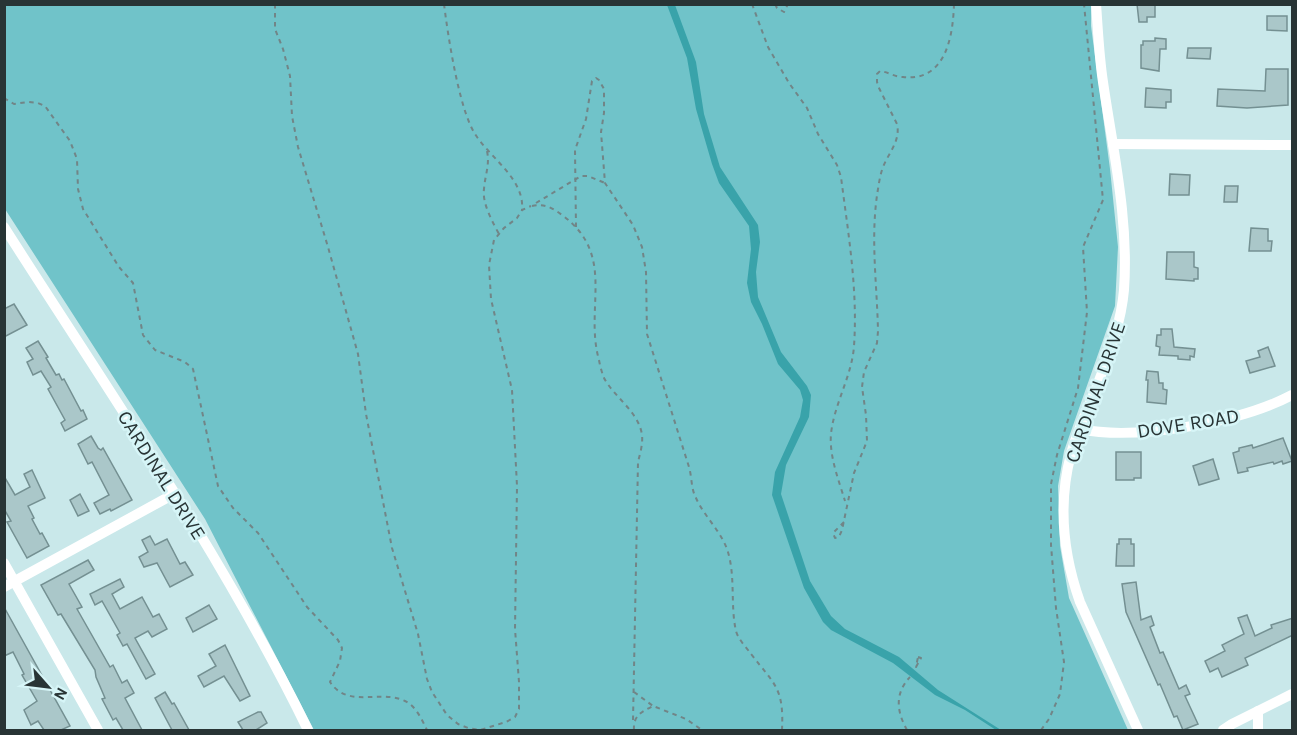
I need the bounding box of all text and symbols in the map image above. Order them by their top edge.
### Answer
street label: CARDINAL DRIVE [1061,319,1130,466]
street label: DOVE ROAD [1135,404,1241,443]
street label: CARDINAL DRIVE [113,407,210,544]
north arrow [18,657,78,717]
text: N [50,684,72,703]

